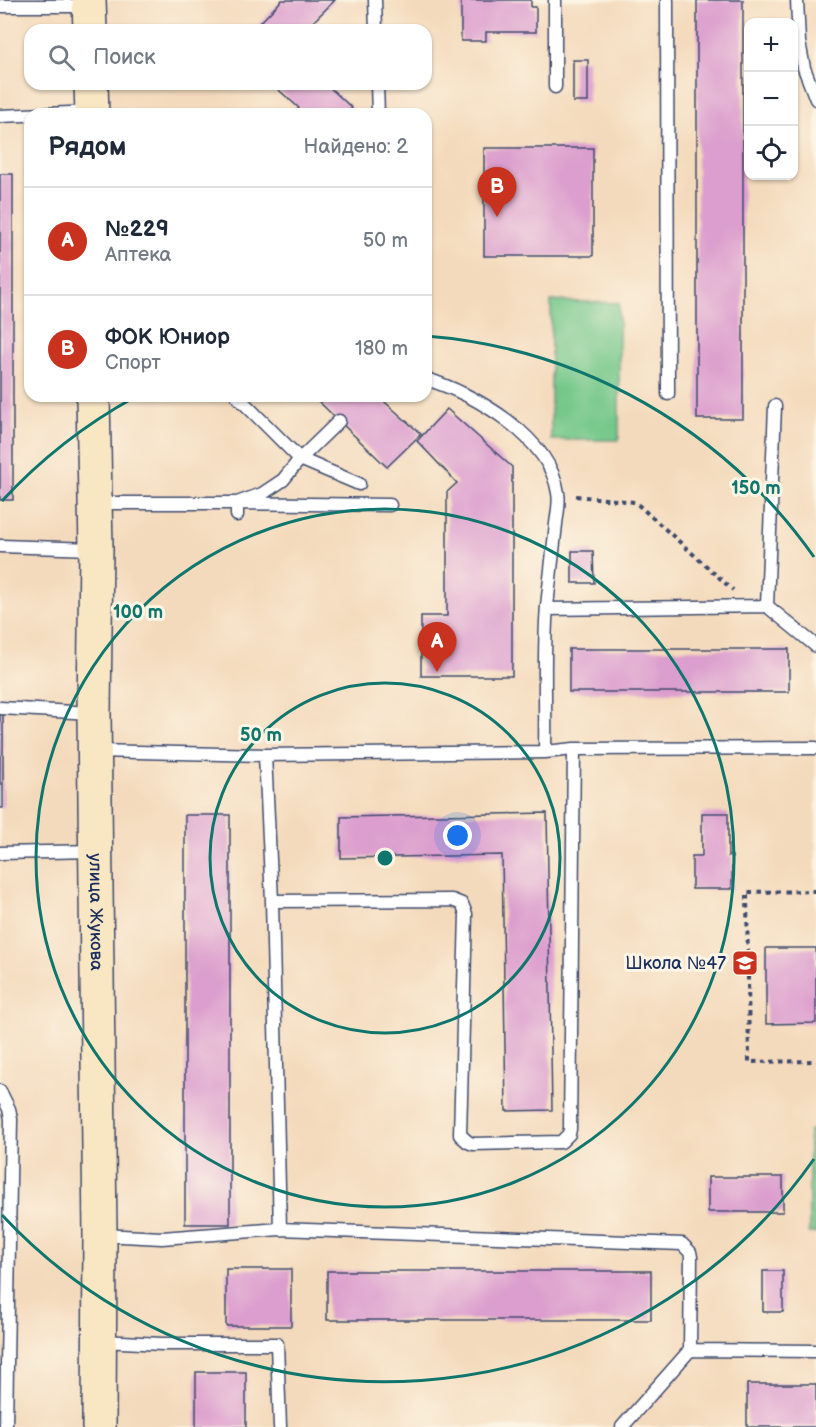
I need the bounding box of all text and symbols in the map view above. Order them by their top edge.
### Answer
map controls [744,18,798,180]
button: + [744,18,798,72]
search box [24,24,432,90]
icon: search [45,41,78,74]
text: Поиск [93,44,156,71]
button: − [744,72,798,126]
button: locate [744,126,798,180]
text: Рядом [48,132,126,163]
text: Найдено: 2 [304,135,408,159]
pin: B [478,168,516,217]
text: №229 [105,216,169,243]
text: A [61,229,74,253]
text: 50 m [363,229,408,253]
text: Аптека [105,243,171,267]
text: ФОК Юниор [105,324,230,351]
text: B [60,337,75,361]
text: 180 m [355,337,408,361]
text: Спорт [105,351,161,375]
text: 150 m [731,478,781,499]
text: 100 m [113,602,163,623]
pin: A [418,622,456,672]
text: 50 m [240,725,282,746]
your location [443,821,472,850]
centre of rings [375,848,395,868]
street label: улица Жукова [85,853,107,971]
school or university icon: Школа №47 [730,948,760,978]
place label: Школа №47 [625,953,726,974]

